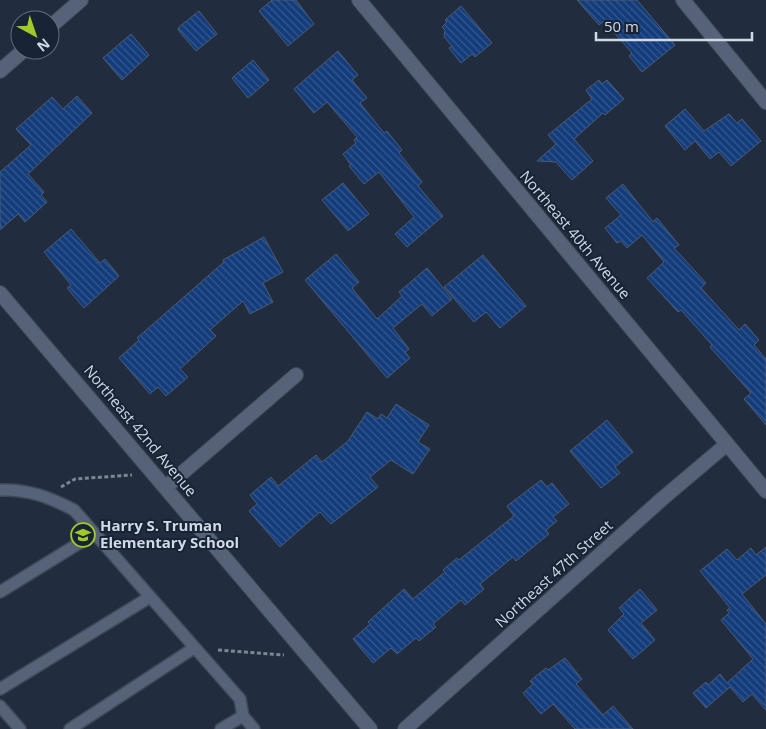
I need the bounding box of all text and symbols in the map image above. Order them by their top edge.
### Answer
north arrow [10,10,60,60]
scale bar [596,10,752,42]
text: 50 m [604,16,639,36]
text: N [33,34,54,56]
street label: Northeast 40th Avenue [516,166,635,303]
street label: Northeast 42nd Avenue [80,360,202,500]
place label: Harry S. Truman Elementary School [100,515,239,552]
street label: Northeast 47th Street [490,515,616,631]
school or university icon: Harry S. Truman Elementary School [70,522,96,548]

